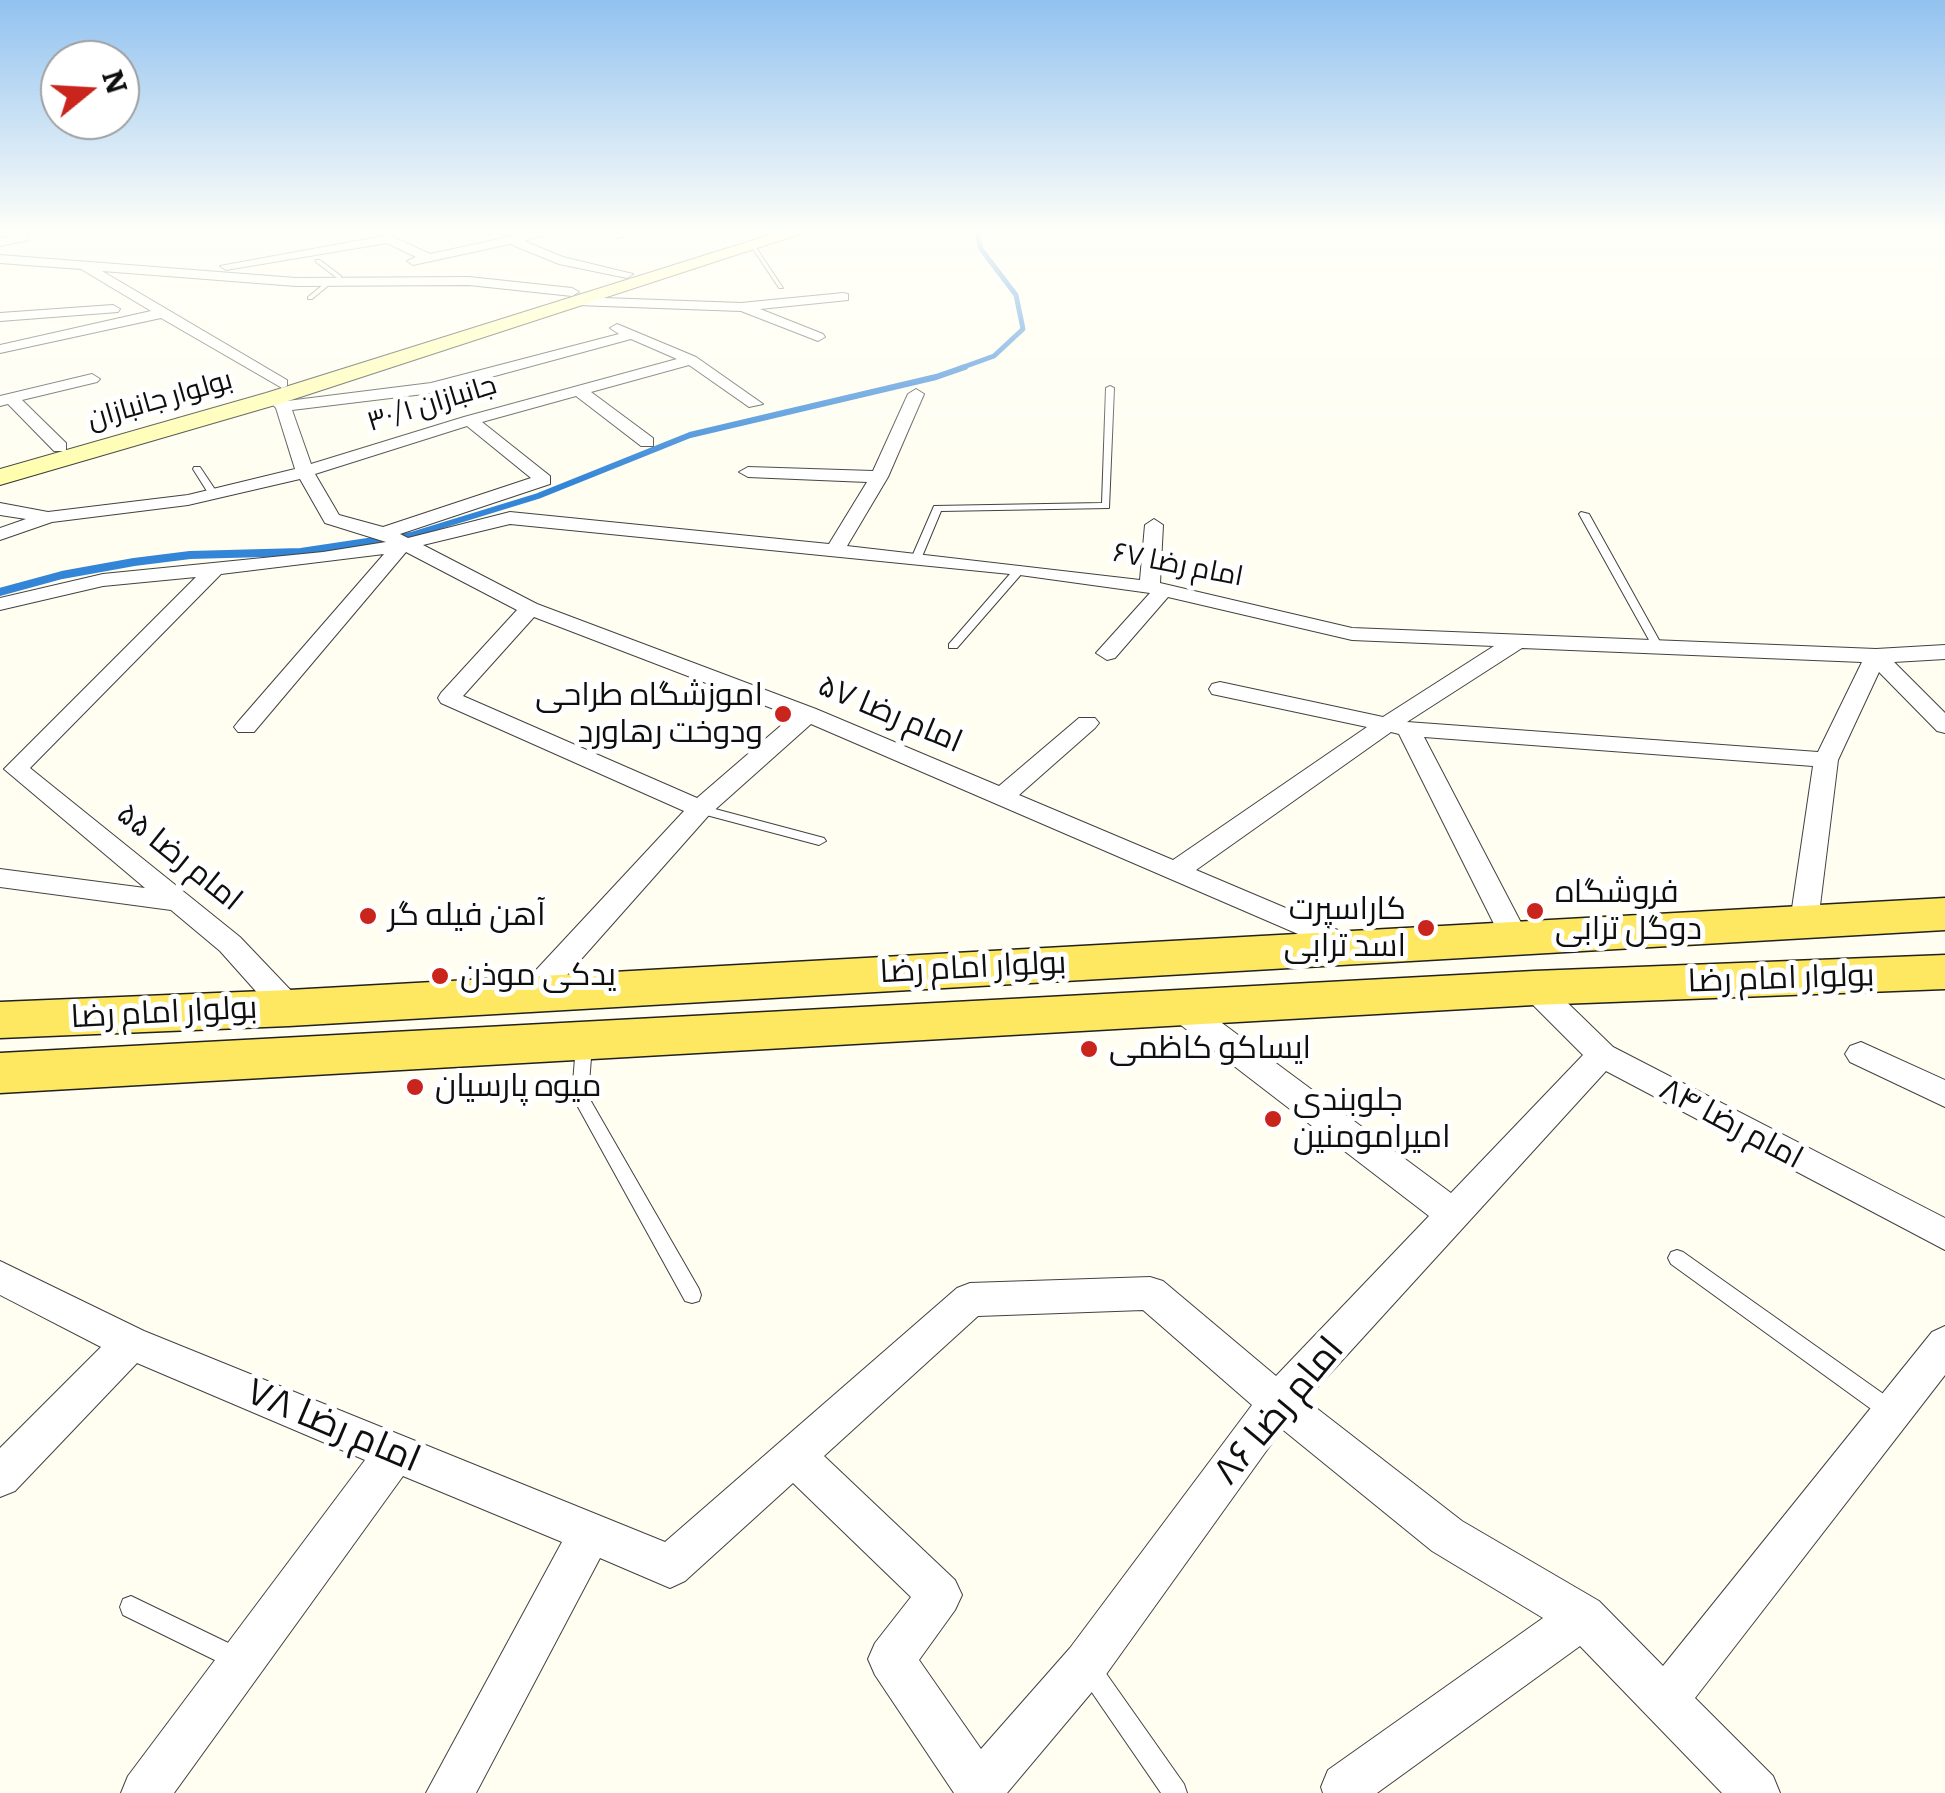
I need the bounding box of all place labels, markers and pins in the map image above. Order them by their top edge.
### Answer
place label: اموزشگاه طراحی ودوخت رهاورد [535,677,763,752]
marker: اموزشگاه طراحی ودوخت رهاورد [772,703,794,725]
place label: فروشگاه دوگل ترابی [1555,874,1702,949]
place label: کاراسپرت اسد ترابی [1284,891,1406,966]
place label: آهن فیله گر [388,897,546,935]
marker: فروشگاه دوگل ترابی [1524,900,1546,922]
marker: آهن فیله گر [357,905,379,927]
marker: کاراسپرت اسد ترابی [1415,917,1437,939]
place label: یدکی موذن [460,957,616,995]
marker: یدکی موذن [429,965,451,987]
place label: ایساکو کاظمی [1109,1030,1311,1068]
marker: ایساکو کاظمی [1078,1038,1100,1060]
place label: میوه پارسیان [435,1068,602,1106]
marker: میوه پارسیان [404,1076,426,1098]
place label: جلوبندی امیرامومنین [1293,1082,1451,1157]
marker: جلوبندی امیرامومنین [1262,1108,1284,1130]

